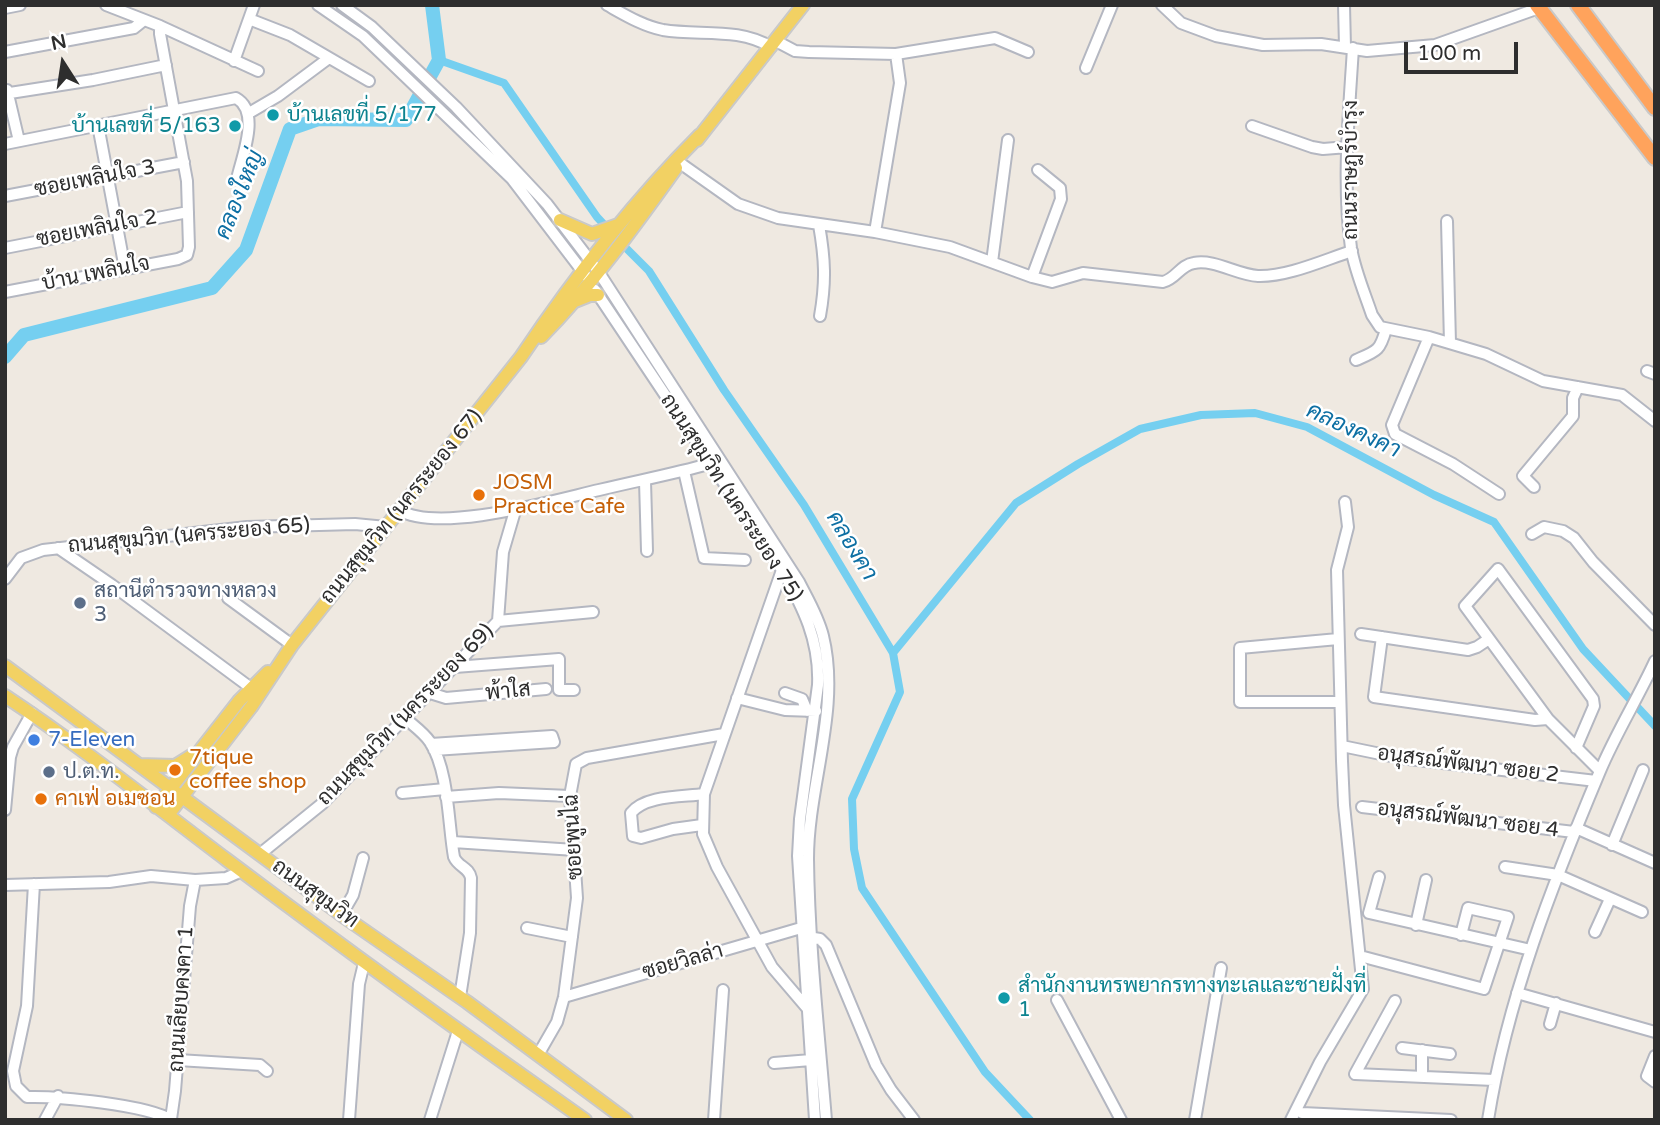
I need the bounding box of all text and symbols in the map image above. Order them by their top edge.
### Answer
north arrow [28,28,98,98]
scale bar [1408,28,1522,72]
text: N [49,30,68,55]
text: 100 m [1417,41,1481,66]
street label: ถนนราษฎร์บำรุง [1338,100,1364,240]
place label: บ้านเลขที่ 5/177 [287,102,437,128]
marker: บ้านเลขที่ 5/177 [265,107,281,123]
place label: บ้านเลขที่ 5/163 [71,113,221,139]
marker: บ้านเลขที่ 5/163 [227,118,243,134]
water label: คลองใหญ่ [210,146,270,244]
street label: ซอยเพลินใจ 3 [32,155,158,203]
street label: ซอยเพลินใจ 2 [34,205,160,253]
street label: บ้าน เพลินใจ [40,251,152,297]
street label: ถนนสุขุมวิท (นครระยอง 75) [654,389,808,607]
water label: คลองคงคา [1302,397,1404,465]
street label: ถนนสุขุมวิท (นครระยอง 67) [316,405,488,609]
place label: JOSM Practice Cafe [493,470,625,520]
marker: JOSM Practice Cafe [471,487,487,503]
water label: คลองคา [820,506,882,586]
street label: ถนนสุขุมวิท (นครระยอง 65) [67,513,311,559]
place label: สถานีตำรวจทางหลวง 3 [94,578,277,628]
marker: สถานีตำรวจทางหลวง 3 [72,595,88,611]
street label: ถนนสุขุมวิท (นครระยอง 69) [313,619,499,811]
street label: พ้าใส [484,677,532,707]
place label: 7-Eleven [48,727,135,753]
marker: 7-Eleven [26,732,42,748]
street label: อนุสรณ์พัฒนา ซอย 2 [1376,741,1560,789]
place label: 7tique coffee shop [189,745,307,795]
place label: ป.ต.ท. [63,759,120,785]
marker: 7tique coffee shop [167,762,183,778]
marker: ป.ต.ท. [41,764,57,780]
place label: คาเฟ่ อเมซอน [55,786,175,812]
marker: คาเฟ่ อเมซอน [33,791,49,807]
street label: ซอยพูนไฉ่ [559,793,589,881]
street label: อนุสรณ์พัฒนา ซอย 4 [1376,796,1560,844]
street label: ถนนสุขุมวิท [267,854,363,934]
street label: ถนนเลียบคงคา 1 [164,925,200,1073]
street label: ซอยวิลล่า [640,939,726,985]
place label: สำนักงานทรพยากรทางทะเลและชายฝั่งที่ 1 [1018,973,1367,1023]
marker: สำนักงานทรพยากรทางทะเลและชายฝั่งที่ 1 [996,990,1012,1006]

